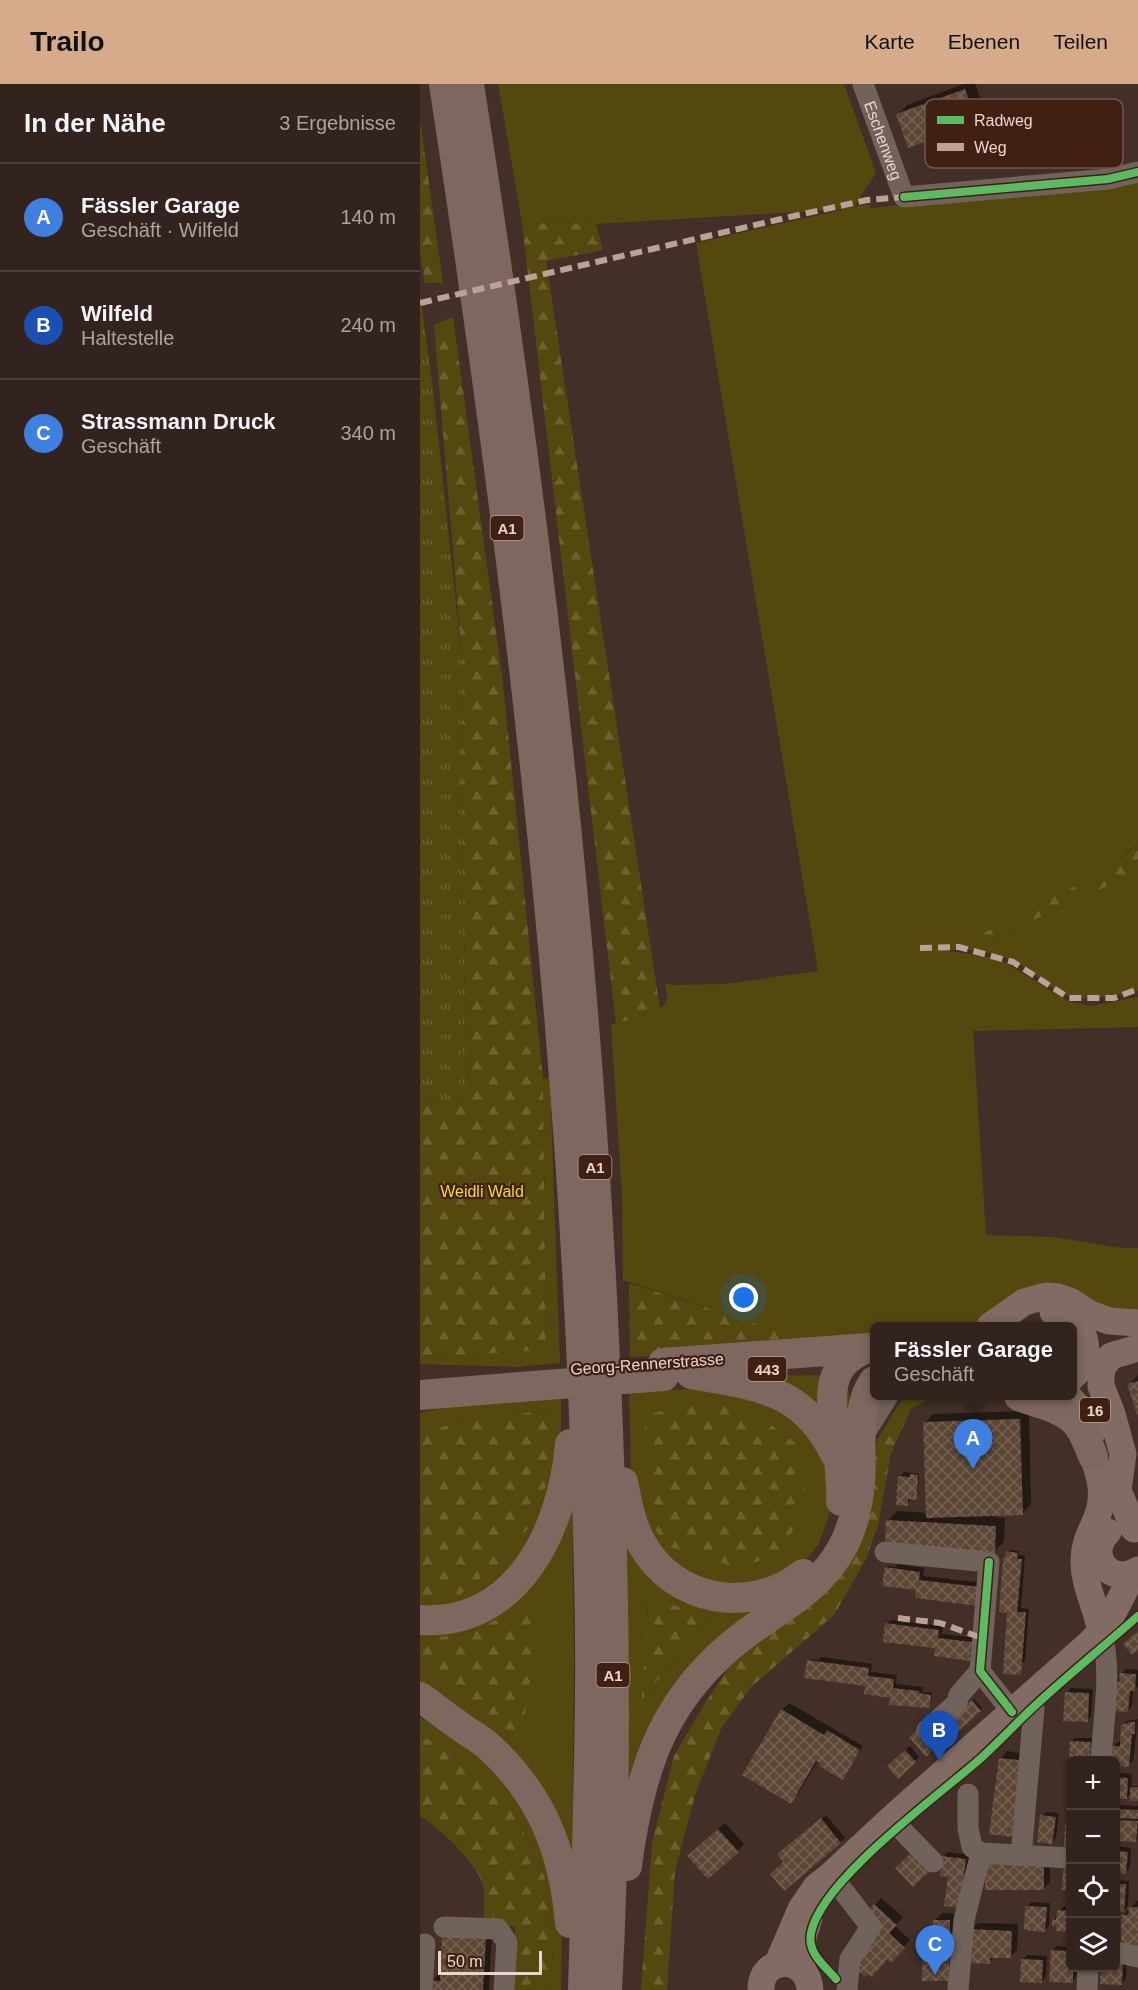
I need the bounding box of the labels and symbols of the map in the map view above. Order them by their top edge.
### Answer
street label: Eschenweg [861,99,906,182]
legend [925,99,1123,168]
text: Radweg [974,112,1033,129]
text: Weg [974,139,1007,156]
road number: A1 [490,516,524,540]
road number: A1 [578,1155,612,1179]
park label: Weidli Wald [440,1183,524,1200]
your location [729,1283,758,1312]
street label: Georg-Rennerstrasse [570,1350,724,1378]
road number: 443 [748,1357,786,1381]
road number: 16 [1080,1398,1110,1422]
pin: A [954,1420,992,1469]
road number: A1 [596,1663,630,1687]
pin: B [920,1712,958,1761]
pin: C [916,1926,954,1975]
scale bar [438,1948,542,1976]

